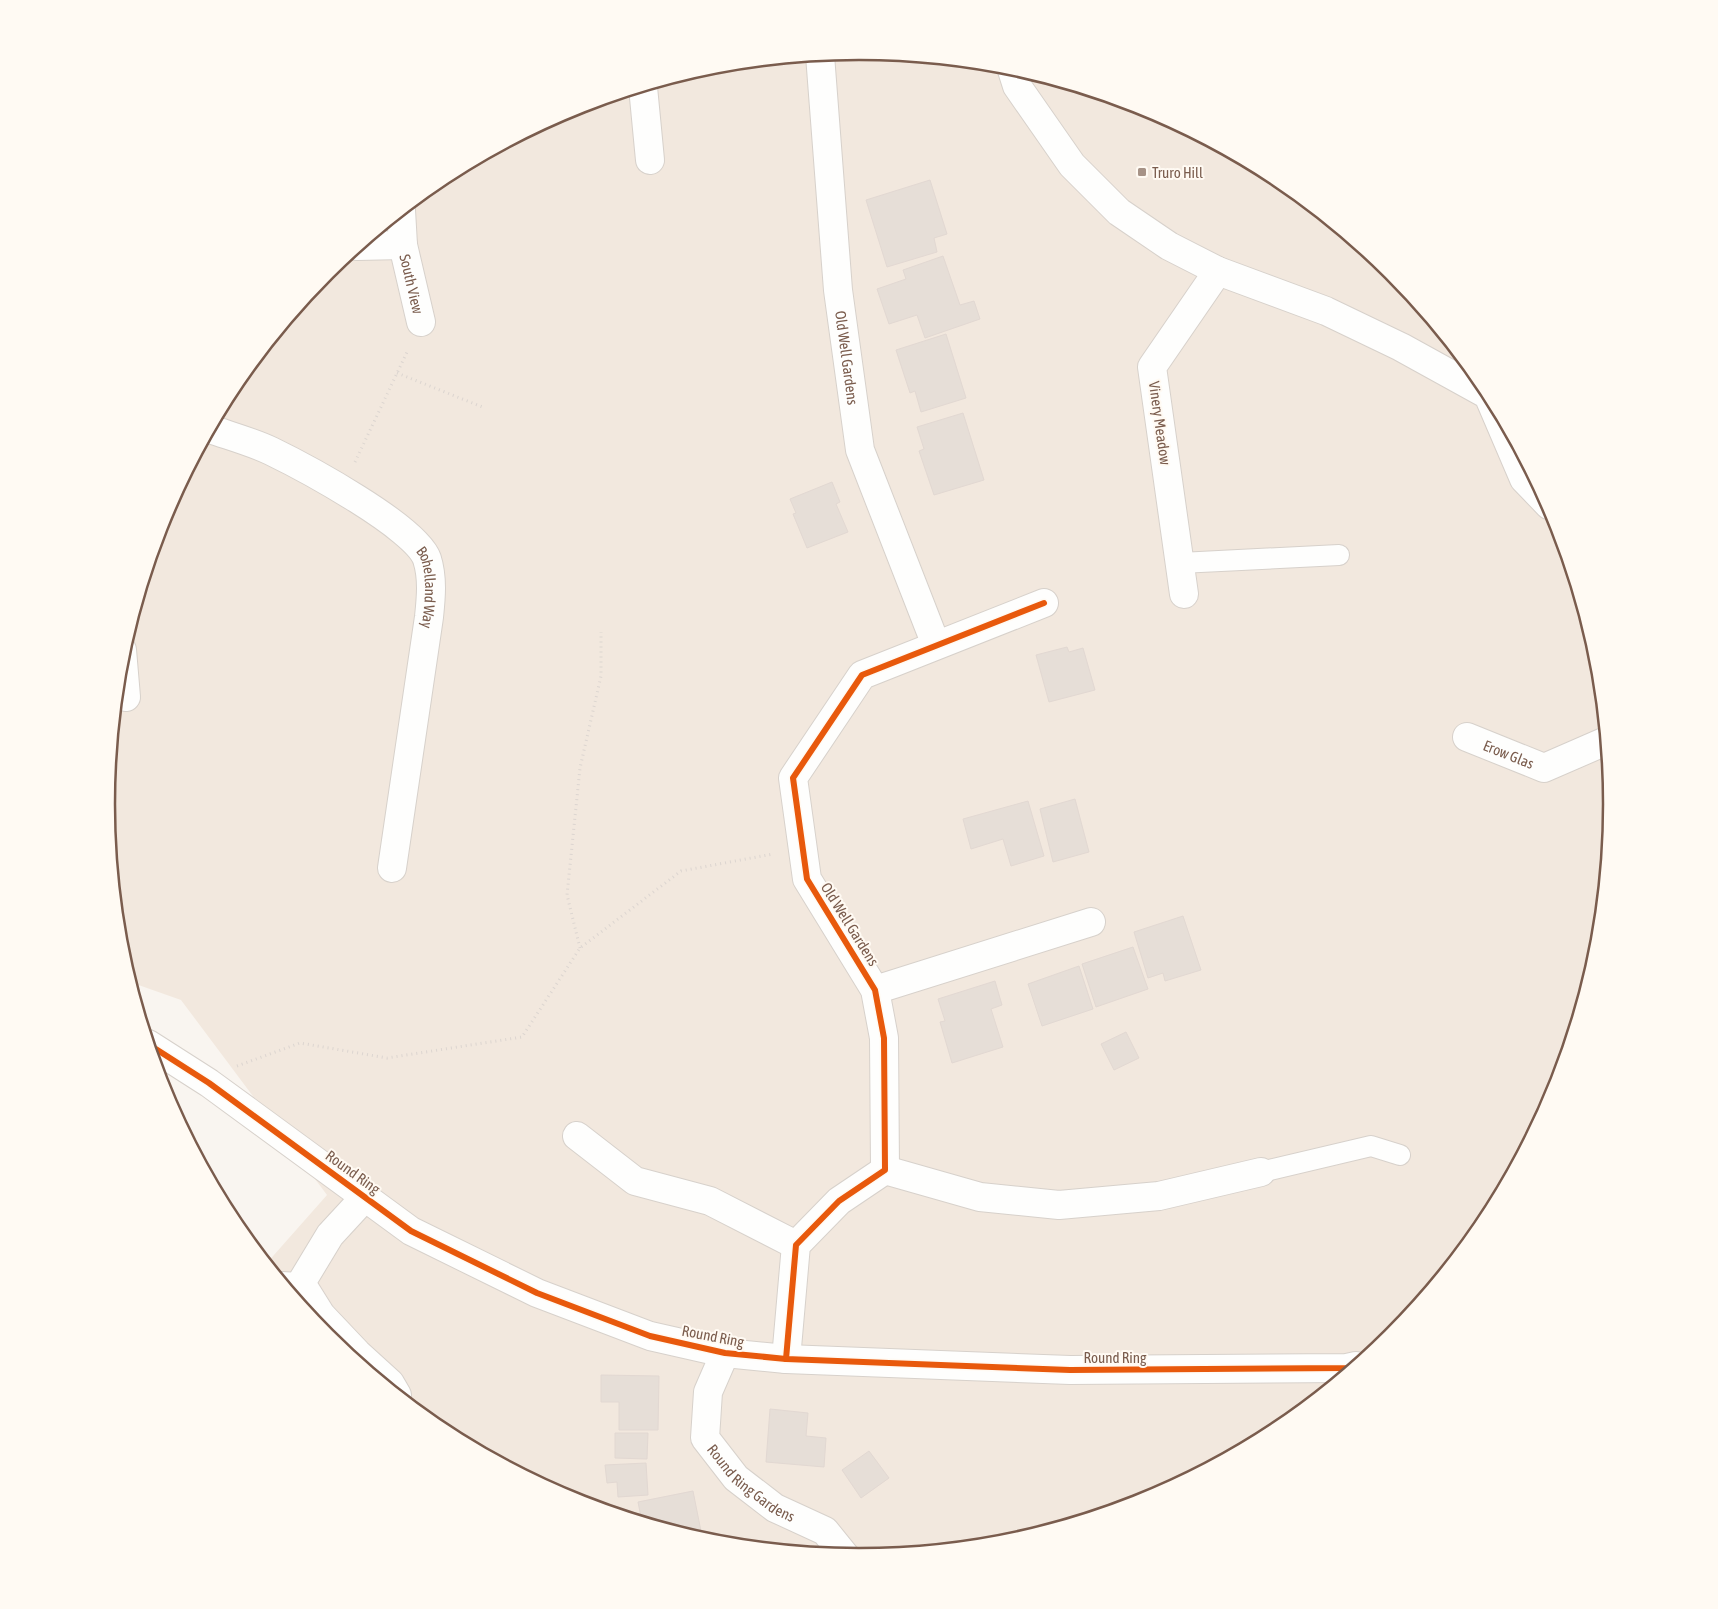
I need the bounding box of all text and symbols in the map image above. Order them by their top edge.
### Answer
place label: Truro Hill [1152,164,1203,181]
marker: Truro Hill [1136,166,1148,178]
street label: South View [397,252,427,315]
street label: Old Well Gardens [832,309,862,406]
street label: Vinery Meadow [1146,380,1174,466]
street label: Bohelland Way [413,543,440,630]
street label: Erow Glas [1481,736,1536,772]
street label: Old Well Gardens [818,879,882,969]
street label: Round Ring [323,1147,384,1198]
street label: Round Ring [680,1322,746,1350]
street label: Round Ring [1084,1349,1147,1366]
street label: Round Ring Gardens [704,1441,798,1525]

